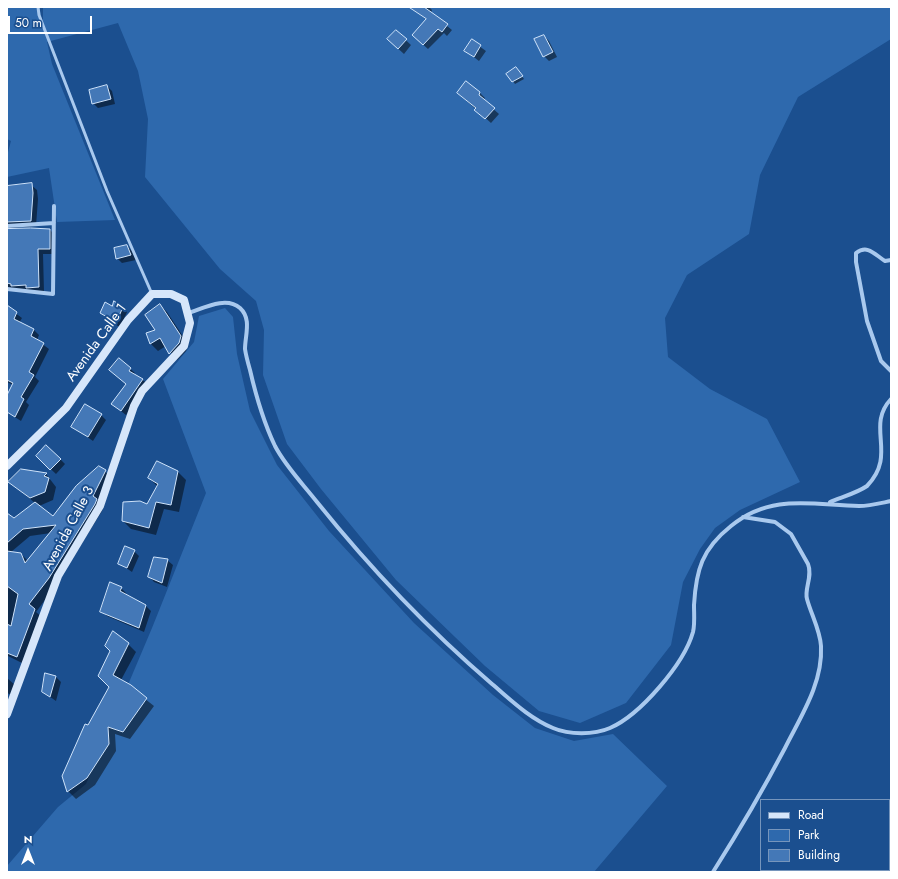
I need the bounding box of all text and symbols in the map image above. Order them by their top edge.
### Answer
scale bar [10,8,94,34]
text: 50 m [15,14,42,32]
street label: Avenida Calle 1 [63,301,131,385]
street label: Avenida Calle 3 [40,484,98,574]
legend [760,799,890,871]
text: Road [798,806,824,824]
text: Park [798,826,819,844]
north arrow [8,831,48,871]
text: N [24,831,32,847]
text: Building [798,846,840,864]

